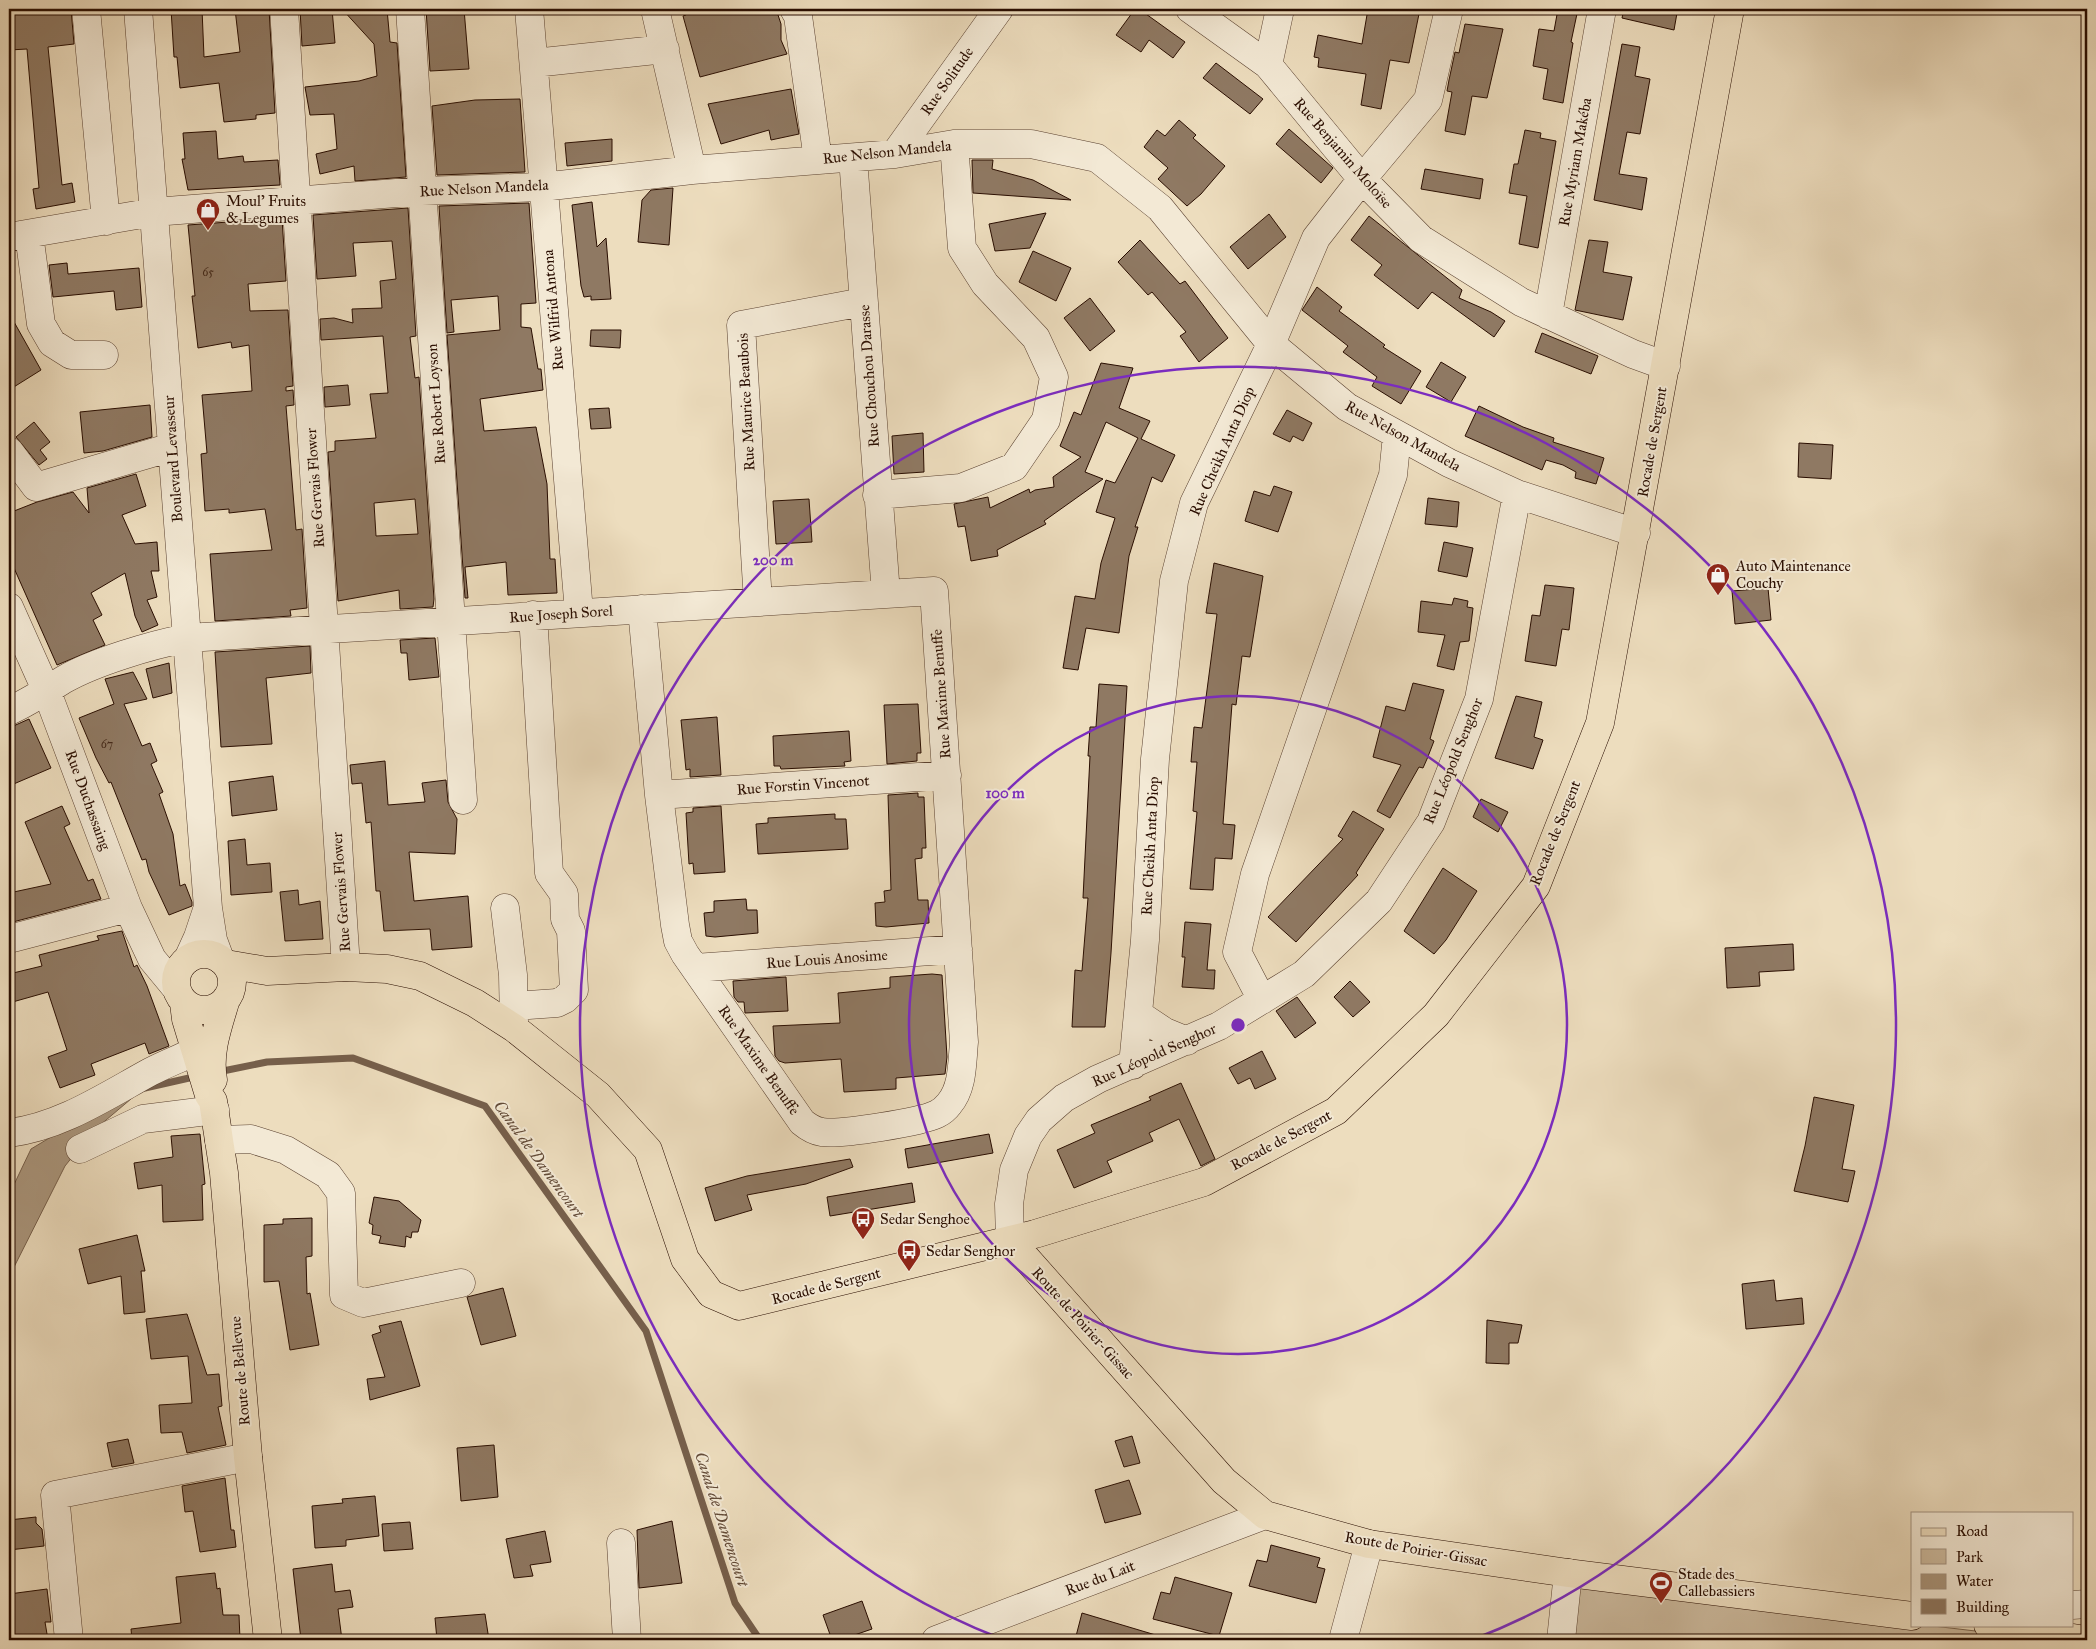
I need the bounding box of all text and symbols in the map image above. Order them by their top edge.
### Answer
street label: Rue Solitude [917,43,977,119]
street label: Rue Benjamin Moloïse [1290,94,1396,212]
street label: Rue Myriam Makéba [1555,96,1595,228]
street label: Rue Nelson Mandela [822,136,953,168]
street label: Rue Nelson Mandela [419,176,550,200]
place label: Moul' Fruits & Legumes [226,192,306,227]
shop icon: Moul' Fruits & Legumes [195,197,221,231]
street label: Rue Wilfrid Antona [539,248,567,371]
house number: 65 [202,265,214,279]
street label: Rue Chouchou Darasse [855,304,883,448]
street label: Rue Maurice Beaubois [733,333,759,471]
street label: Rue Robert Loyson [423,343,449,465]
street label: Rue Cheikh Anta Diop [1185,384,1259,518]
street label: Rocade de Sergent [1633,385,1671,499]
street label: Boulevard Levasseur [160,395,186,523]
street label: Rue Nelson Mandela [1342,397,1464,476]
street label: Rue Gervais Flower [302,427,328,549]
text: 200 m [753,551,794,569]
place label: Auto Maintenance Couchy [1735,557,1851,592]
shop icon: Auto Maintenance Couchy [1705,562,1731,596]
street label: Rue Joseph Sorel [508,601,615,628]
street label: Rue Maxime Benuffe [927,629,955,759]
street label: Rue Léopold Senghor [1420,695,1487,827]
house number: 67 [101,737,113,751]
street label: Rue Duchassaing [62,747,115,853]
street label: Rue Forstin Vincenot [736,771,871,799]
street label: Rue Cheikh Anta Diop [1137,776,1163,916]
street label: Rocade de Sergent [1526,777,1585,888]
text: 100 m [985,784,1025,802]
street label: Rue Gervais Flower [328,831,354,953]
street label: Rue Louis Anosime [766,946,888,972]
street label: Rue Maxime Benuffe [714,1002,804,1118]
centre of rings [1229,1016,1247,1034]
street label: Rue Léopold Senghor [1089,1019,1219,1091]
water label: Canal de Damencourt [490,1097,588,1222]
street label: Rocade de Sergent [1227,1105,1335,1174]
bus stop icon: Sedar Senghoe [850,1206,876,1240]
place label: Sedar Senghoe [880,1210,970,1228]
bus stop icon: Sedar Senghor [896,1238,922,1272]
place label: Sedar Senghor [926,1242,1015,1260]
street label: Route de Poirier-Gissac [1028,1263,1138,1383]
street label: Rocade de Sergent [770,1264,883,1308]
street label: Route de Bellevue [226,1316,254,1426]
water label: Canal de Damencourt [691,1449,753,1590]
legend [1911,1512,2074,1626]
text: Road [1956,1522,1988,1540]
street label: Route de Poirier-Gissac [1343,1528,1489,1570]
text: Park [1956,1548,1983,1566]
street label: Rue du Lait [1063,1556,1138,1600]
place label: Stade des Callebassiers [1678,1565,1755,1600]
sports icon: Stade des Callebassiers [1648,1570,1674,1604]
text: Water [1956,1572,1993,1590]
text: Building [1956,1598,2010,1616]

